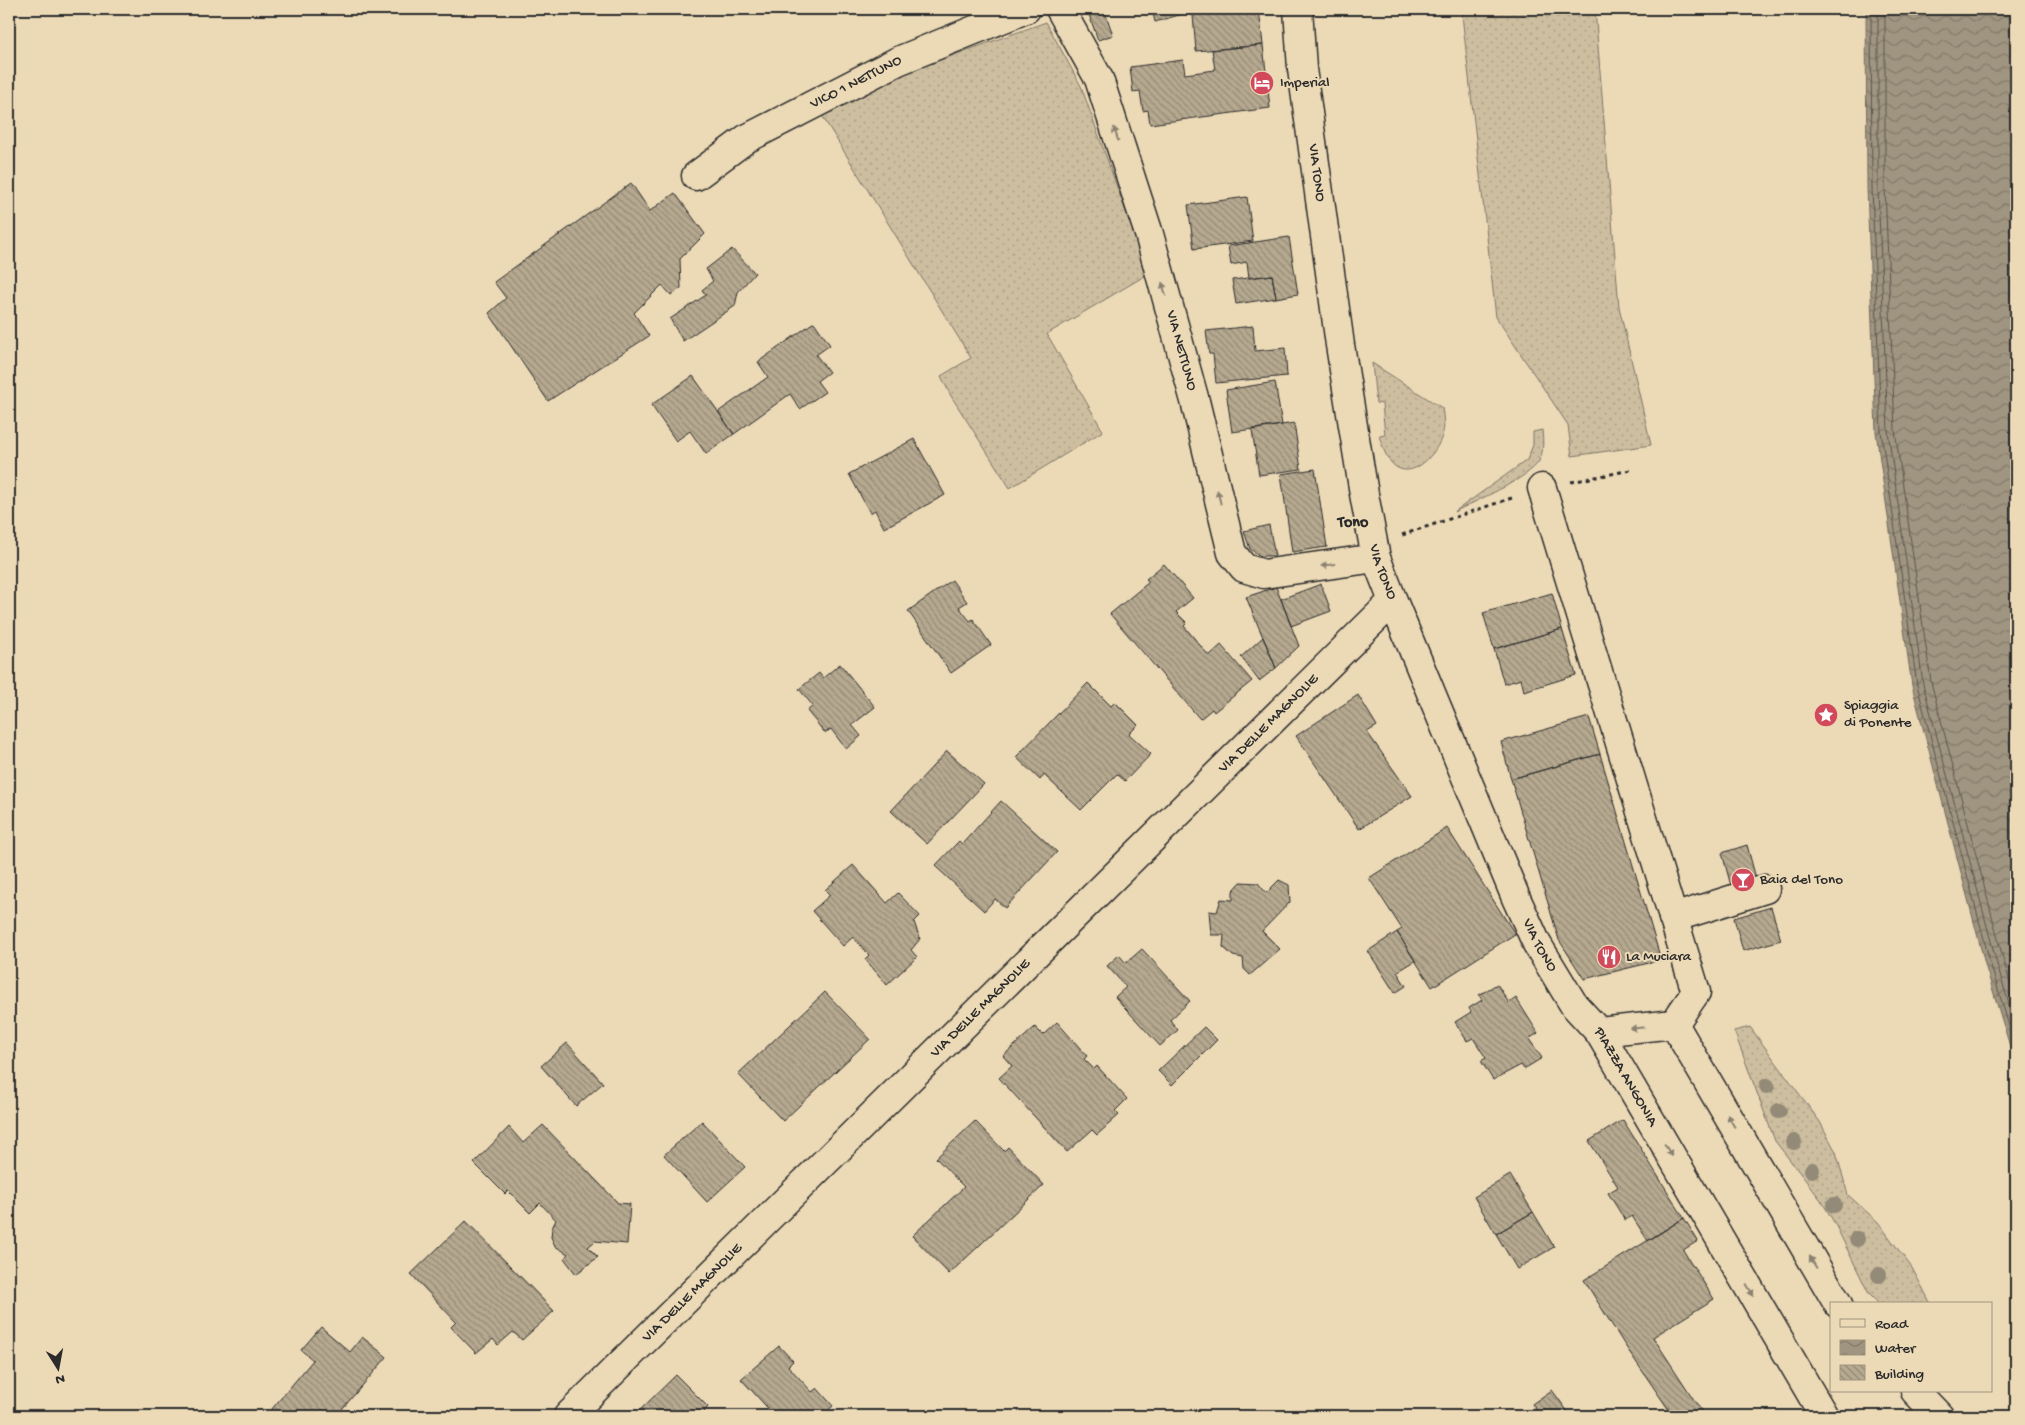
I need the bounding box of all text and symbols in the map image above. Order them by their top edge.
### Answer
street label: VICO 1 NETTUNO [806,52,905,114]
hotel icon: Imperial [1249,70,1275,96]
place label: Imperial [1280,74,1330,92]
one-way arrow [1112,126,1120,141]
street label: VIA TONO [1303,142,1329,203]
one-way arrow [1160,282,1168,297]
street label: VIA NETTUNO [1161,307,1201,393]
one-way arrow [1215,490,1223,505]
district label: Tono [1336,514,1369,533]
street label: VIA TONO [1364,542,1401,602]
one-way arrow [1320,561,1336,569]
street label: VIA DELLE MAGNOLIE [1214,670,1323,778]
place label: Spiaggia di Ponente [1844,697,1912,732]
place icon: Spiaggia di Ponente [1813,702,1839,728]
bar icon: Baia del Tono [1730,867,1756,893]
place label: Baia del Tono [1759,871,1843,889]
street label: VIA TONO [1517,915,1561,975]
restaurant icon: La Muciara [1596,944,1622,970]
place label: La Muciara [1626,948,1692,966]
street label: VIA DELLE MAGNOLIE [926,955,1035,1062]
street label: PIAZZA ANGONIA [1589,1023,1662,1131]
one-way arrow [1628,1024,1644,1032]
one-way arrow [1727,1115,1736,1128]
one-way arrow [1663,1143,1672,1156]
street label: VIA DELLE MAGNOLIE [638,1239,747,1347]
one-way arrow [1809,1255,1818,1268]
one-way arrow [1745,1283,1754,1296]
legend [1830,1302,1992,1392]
text: Road [1875,1316,1909,1334]
text: Water [1875,1340,1917,1358]
north arrow [32,1342,82,1392]
text: Building [1874,1366,1924,1384]
text: N [54,1369,66,1388]

